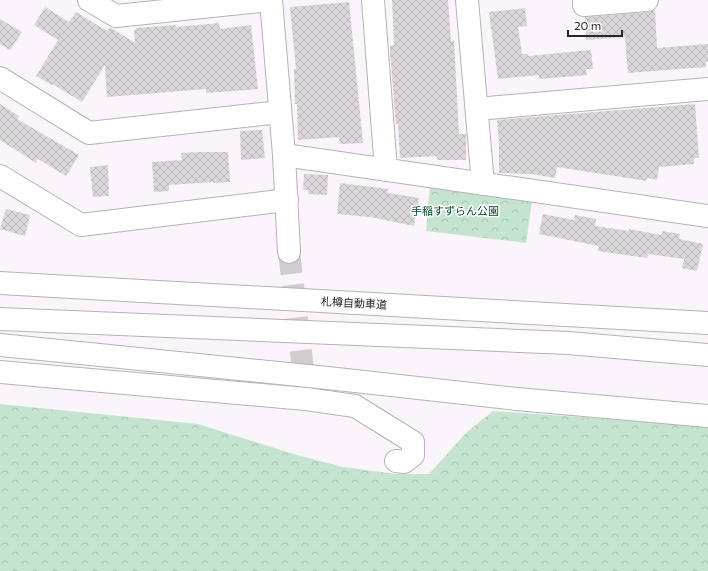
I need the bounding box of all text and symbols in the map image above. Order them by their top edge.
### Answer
scale bar [568,12,622,38]
text: 20 m [574,18,601,32]
park label: 手稲すずらん公園 [411,204,499,217]
street label: 札樽自動車道 [321,294,387,311]

